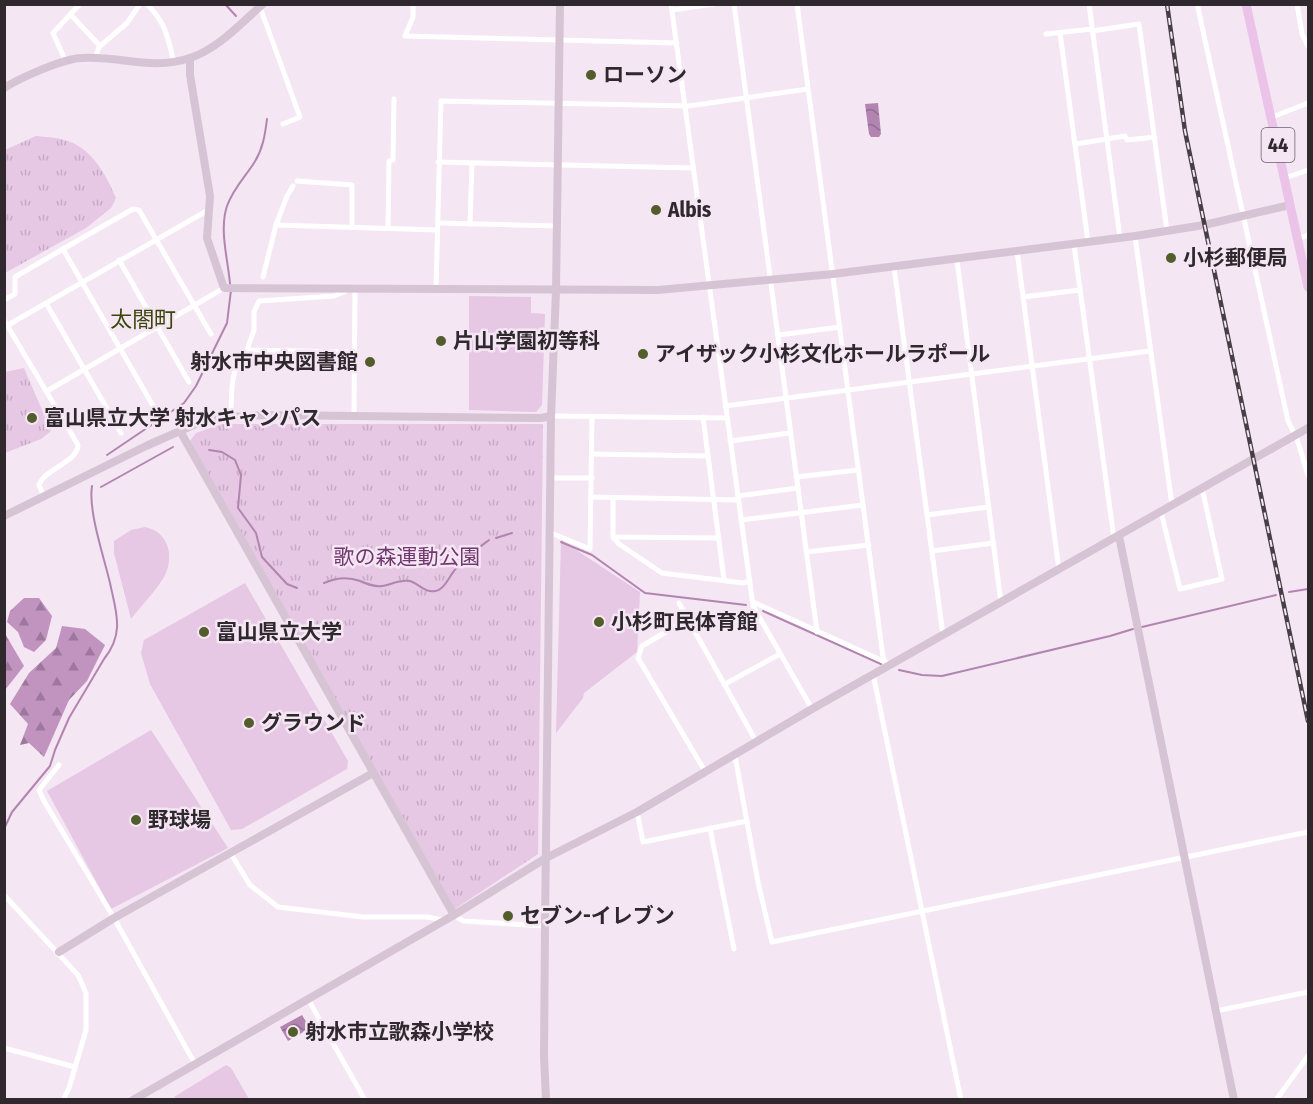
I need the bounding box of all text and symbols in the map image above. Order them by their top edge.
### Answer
place label: ローソン [603,62,687,88]
marker: ローソン [584,68,598,82]
road number: 44 [1262,128,1294,162]
place label: Albis [667,197,711,223]
marker: Albis [649,203,663,217]
place label: 小杉郵便局 [1183,245,1288,271]
marker: 小杉郵便局 [1164,251,1178,265]
district label: 太閤町 [110,306,176,333]
place label: 片山学園初等科 [453,328,600,354]
marker: 片山学園初等科 [434,334,448,348]
place label: アイザック小杉文化ホールラポール [655,341,990,367]
marker: アイザック小杉文化ホールラポール [636,347,650,361]
place label: 射水市中央図書館 [190,349,358,375]
marker: 射水市中央図書館 [363,355,377,369]
place label: 富山県立大学 射水キャンパス [44,405,321,431]
marker: 富山県立大学 射水キャンパス [25,411,39,425]
park label: 歌の森運動公園 [334,544,481,570]
place label: 小杉町民体育館 [611,609,758,635]
marker: 小杉町民体育館 [592,615,606,629]
place label: 富山県立大学 [216,619,342,645]
marker: 富山県立大学 [197,625,211,639]
place label: グラウンド [261,710,366,736]
marker: グラウンド [242,716,256,730]
place label: 野球場 [148,807,211,833]
marker: 野球場 [129,813,143,827]
place label: セブン-イレブン [520,903,675,929]
marker: セブン-イレブン [501,909,515,923]
place label: 射水市立歌森小学校 [305,1019,494,1045]
marker: 射水市立歌森小学校 [286,1025,300,1039]

